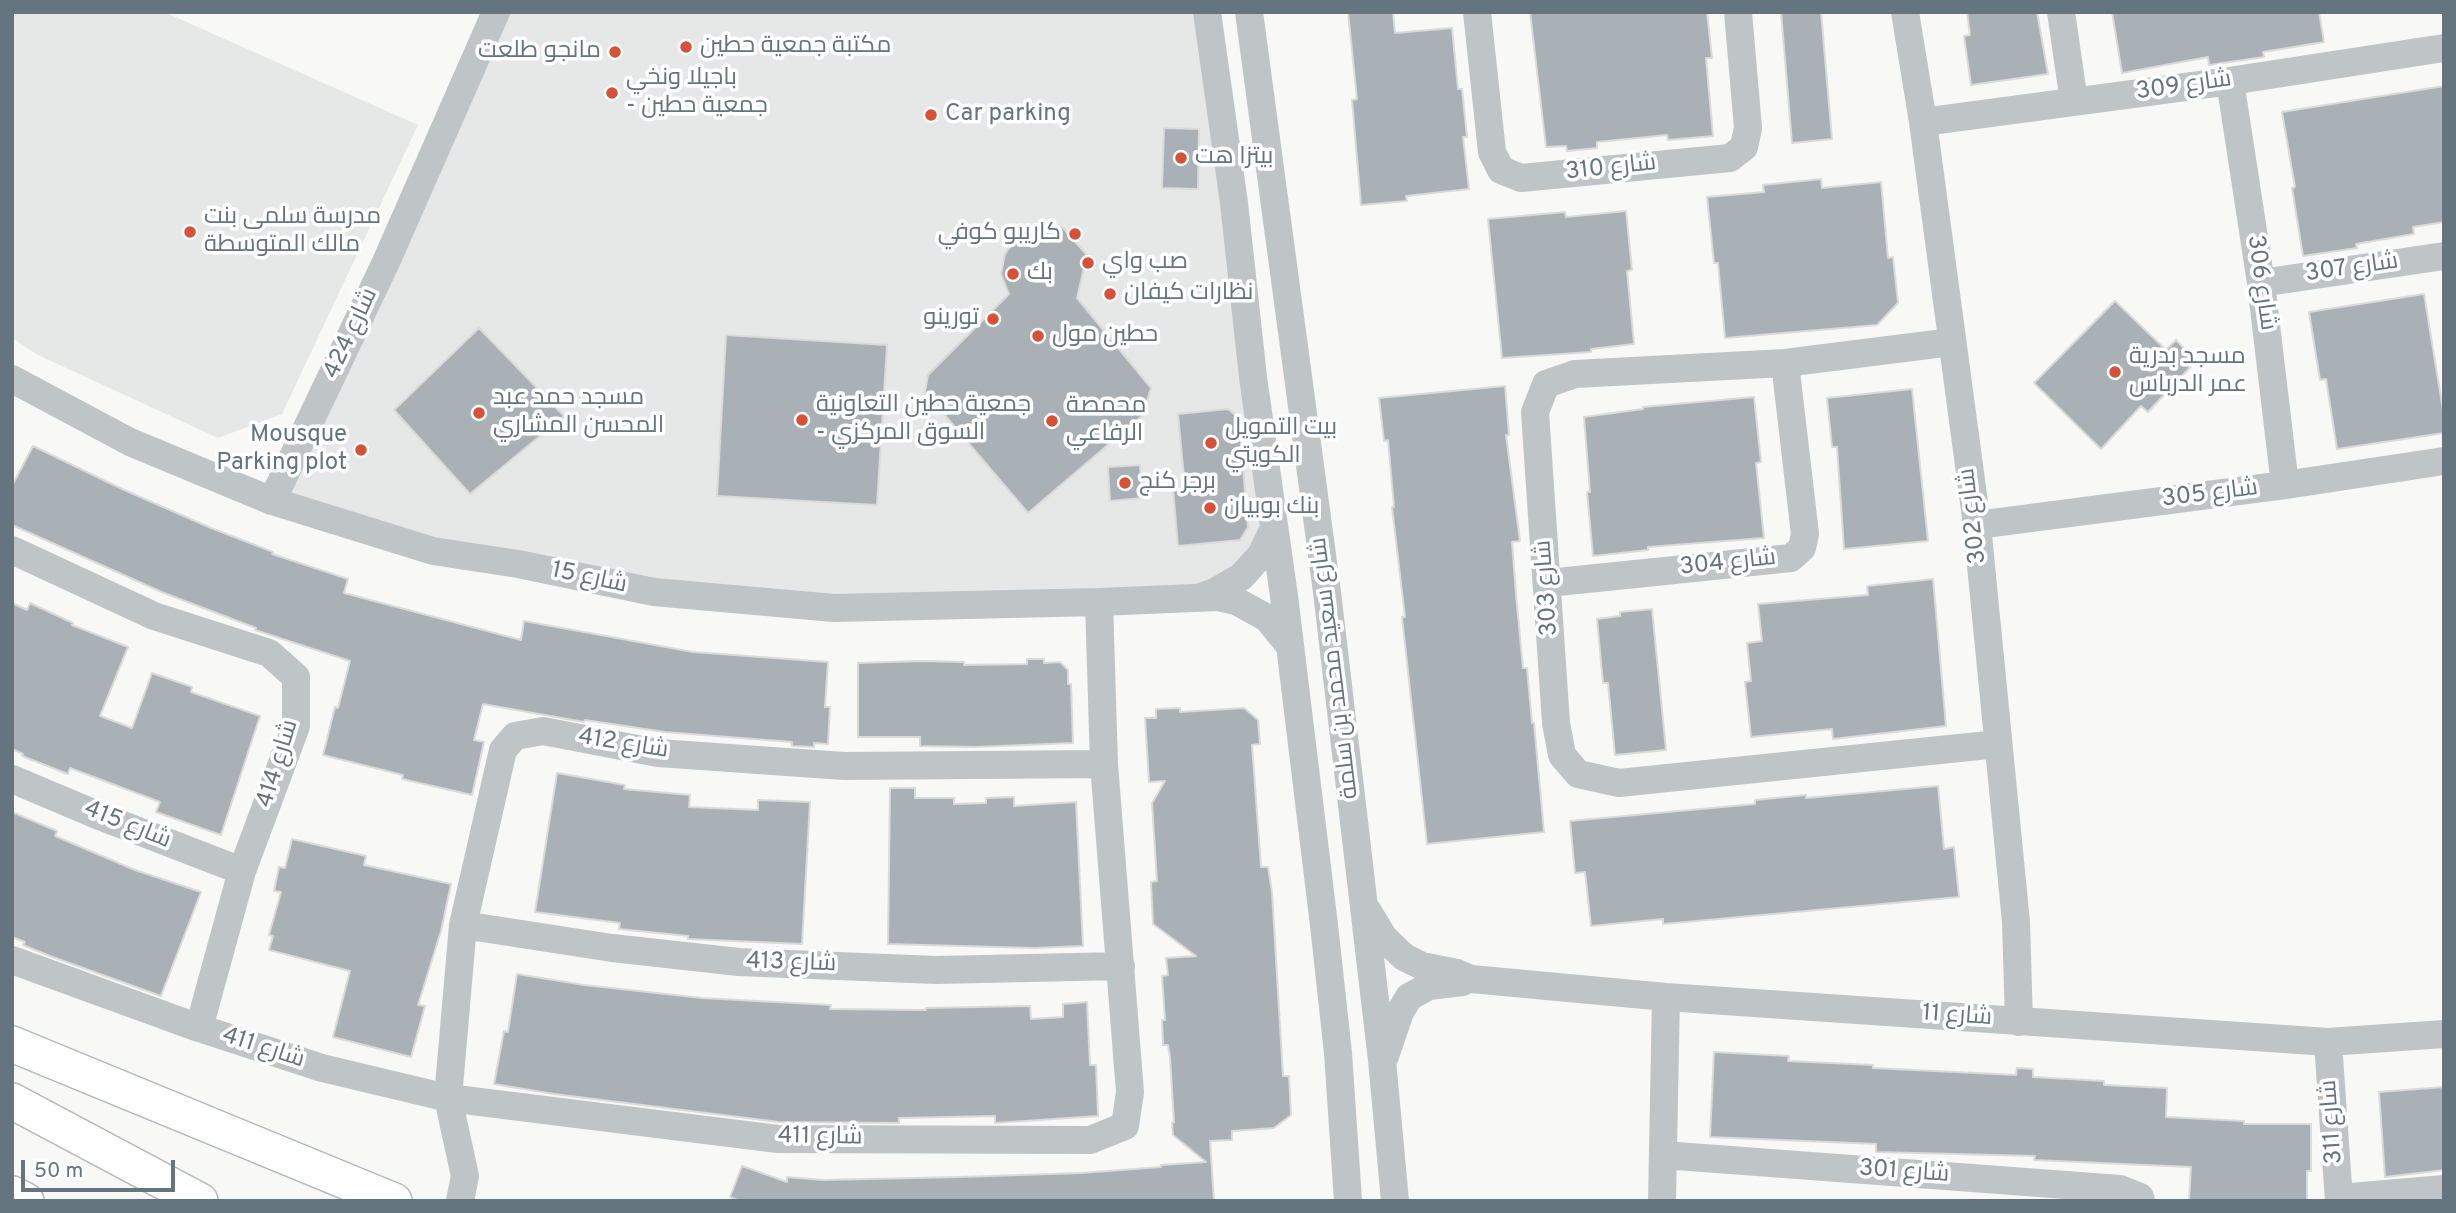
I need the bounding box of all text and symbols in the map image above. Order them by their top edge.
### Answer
place label: مكتبة جمعية حطين [700,33,891,61]
place label: مانجو طلعت [478,38,601,66]
marker: مكتبة جمعية حطين [678,39,694,55]
marker: مانجو طلعت [607,44,623,60]
place label: باجيلا ونخي - جمعية حطين [626,65,768,121]
street label: شارع 309 [2134,66,2234,108]
marker: باجيلا ونخي - جمعية حطين [604,85,620,101]
place label: Car parking [945,101,1071,129]
marker: Car parking [923,107,939,123]
place label: بيتزا هت [1195,144,1274,172]
marker: بيتزا هت [1173,150,1189,166]
street label: شارع 310 [1564,150,1658,188]
place label: مدرسة سلمى بنت مالك المتوسطة [204,204,381,260]
place label: كاريبو كوفي [938,220,1061,248]
marker: مدرسة سلمى بنت مالك المتوسطة [182,224,198,240]
marker: كاريبو كوفي [1067,226,1083,242]
street label: شارع 306 [2239,233,2281,333]
street label: شارع 307 [2304,248,2400,290]
place label: صب واي [1102,249,1188,277]
marker: صب واي [1080,255,1096,271]
place label: بك [1027,260,1053,288]
marker: بك [1005,266,1021,282]
place label: نظارات كيفان [1124,280,1253,308]
street label: شارع 424 [319,284,385,384]
marker: نظارات كيفان [1102,286,1118,302]
place label: تورينو [923,305,979,333]
marker: تورينو [985,311,1001,327]
place label: حطين مول [1052,322,1158,350]
marker: حطين مول [1030,328,1046,344]
place label: مسجد بدرية عمر الدرباس [2129,344,2247,400]
marker: مسجد بدرية عمر الدرباس [2107,364,2123,380]
place label: مسجد حمد عبد المحسن المشاري [493,385,664,441]
place label: جمعية حطين التعاونية - السوق المركزي [816,392,1031,448]
place label: محمصة الرفاعي [1066,393,1146,449]
marker: مسجد حمد عبد المحسن المشاري [471,405,487,421]
marker: جمعية حطين التعاونية - السوق المركزي [794,412,810,428]
marker: محمصة الرفاعي [1044,413,1060,429]
place label: بيت التمويل الكويتي [1225,415,1337,471]
place label: Mousque Parking plot [216,422,347,478]
marker: بيت التمويل الكويتي [1203,435,1219,451]
marker: Mousque Parking plot [353,442,369,458]
street label: شارع 302 [1954,466,1994,566]
place label: برجر كنج [1139,469,1216,497]
marker: برجر كنج [1117,475,1133,491]
street label: شارع 305 [2160,475,2260,515]
place label: بنك بوبيان [1224,494,1320,522]
marker: بنك بوبيان [1202,500,1218,516]
street label: شارع سعيد محمد بن سلمة [1306,536,1366,800]
street label: شارع 303 [1530,539,1566,637]
street label: شارع 304 [1678,545,1778,583]
street label: شارع 15 [549,557,629,601]
street label: شارع 414 [252,717,306,811]
street label: شارع 412 [576,724,670,766]
street label: شارع 415 [79,796,175,856]
street label: شارع 413 [745,948,837,980]
street label: شارع 11 [1921,1000,1993,1034]
street label: شارع 411 [218,1022,308,1076]
street label: شارع 311 [2316,1079,2350,1165]
street label: شارع 411 [777,1123,863,1153]
scale bar [24,1146,178,1190]
street label: شارع 301 [1858,1155,1950,1191]
text: 50 m [34,1158,83,1185]

